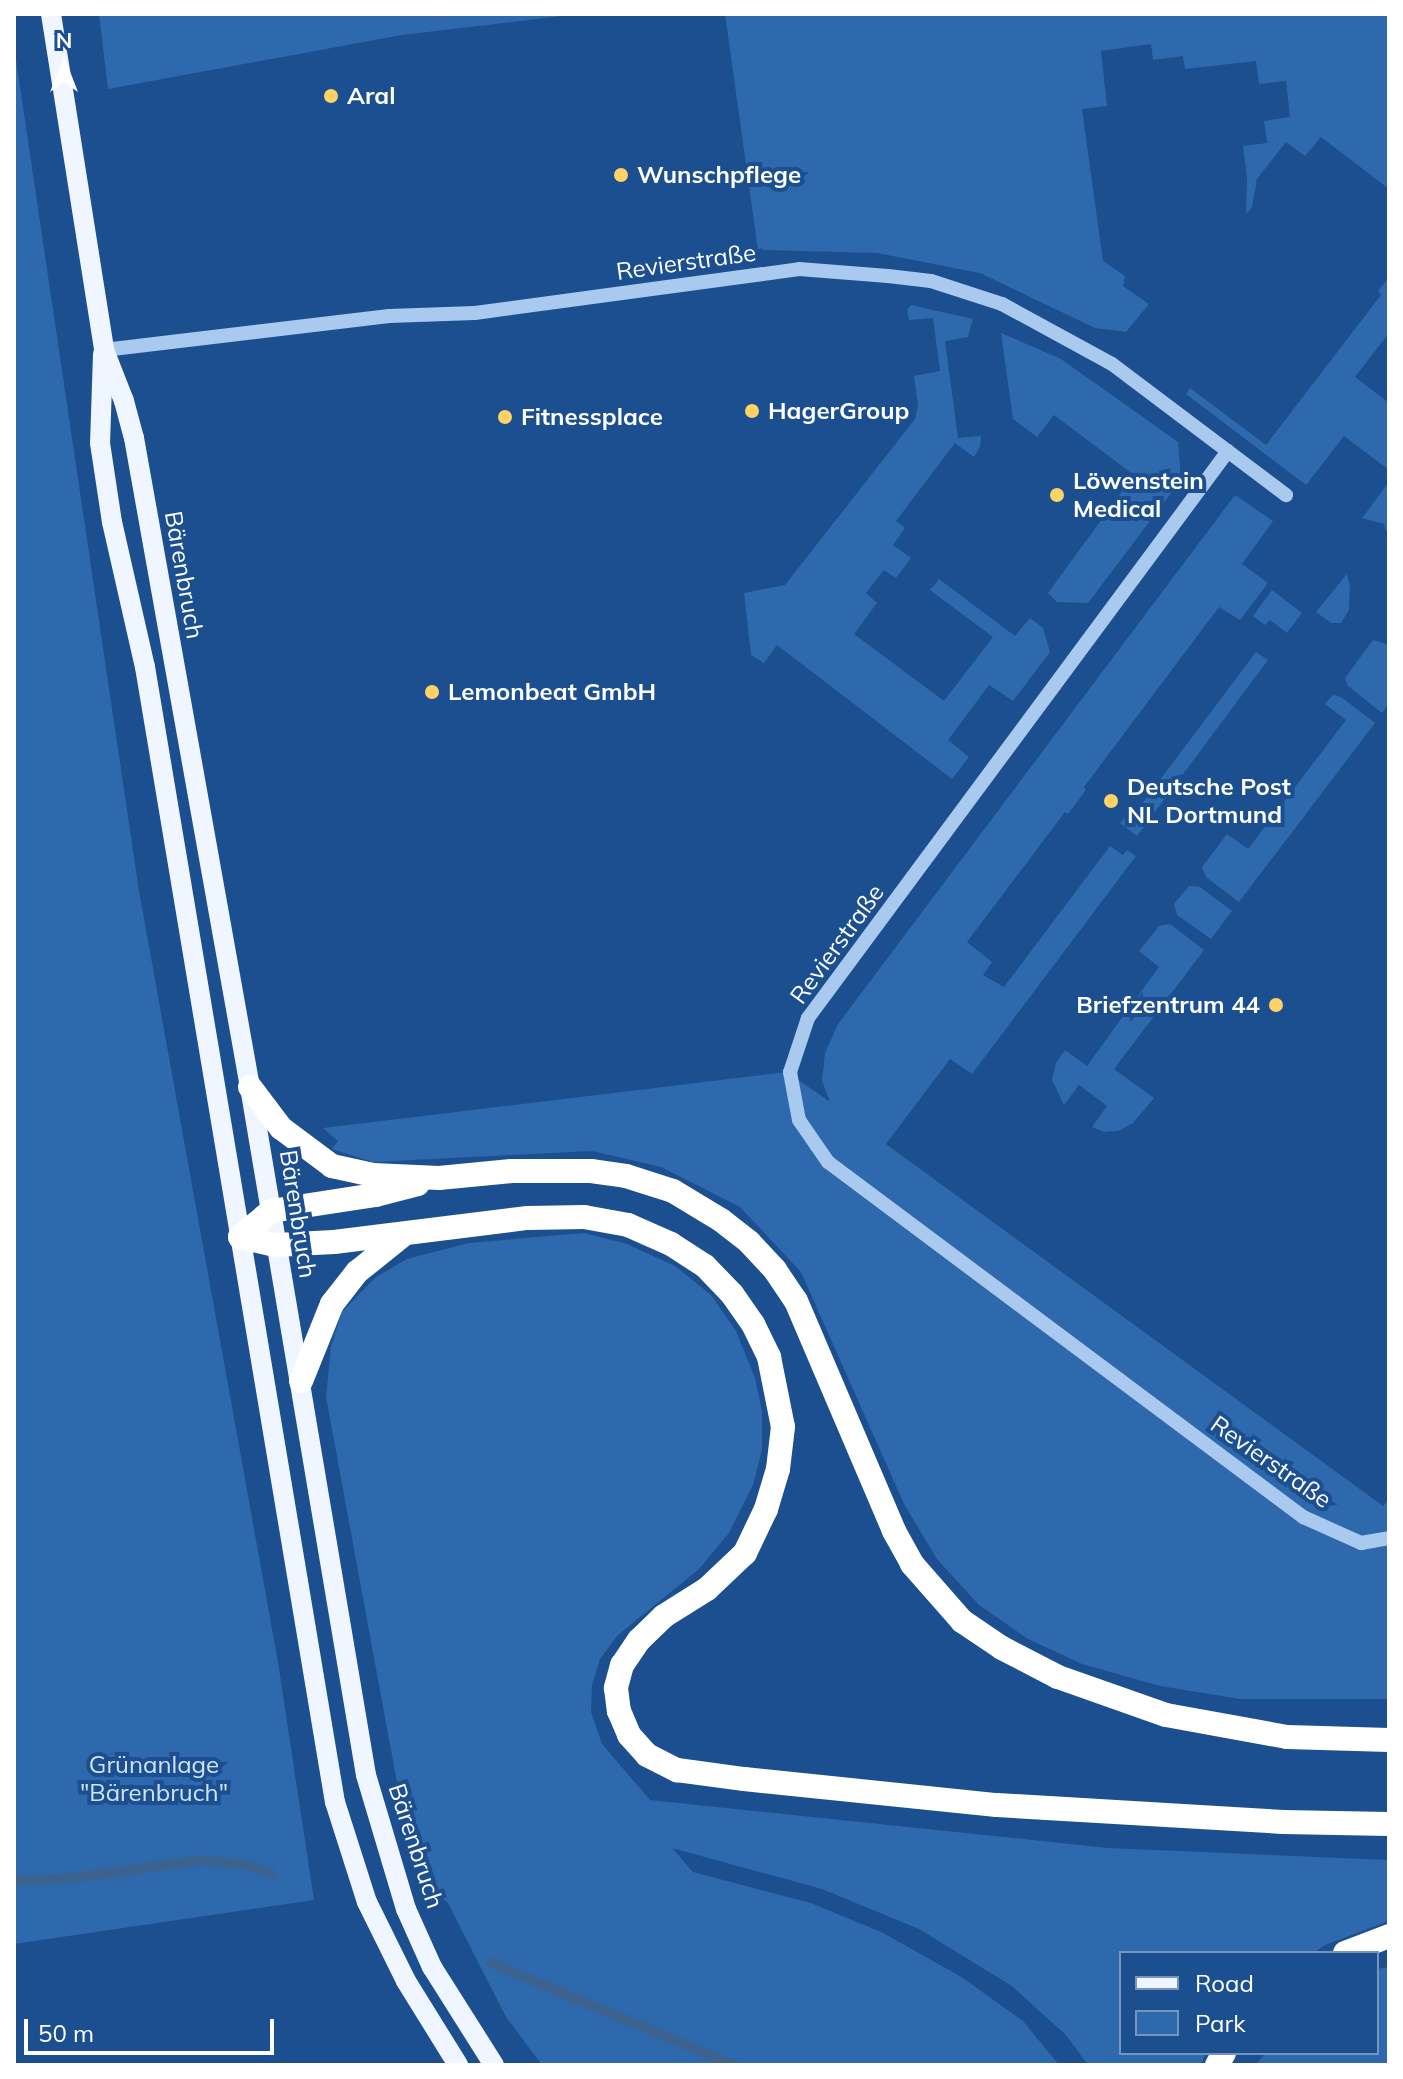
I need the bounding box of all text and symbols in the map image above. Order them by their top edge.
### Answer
north arrow [24,24,104,104]
text: N [56,26,72,54]
place label: Aral [347,82,395,110]
marker: Aral [322,87,340,105]
place label: Wunschpflege [637,161,801,189]
marker: Wunschpflege [612,166,630,184]
street label: Revierstraße [614,238,758,286]
place label: HagerGroup [768,397,909,425]
marker: HagerGroup [743,402,761,420]
place label: Fitnessplace [521,403,663,431]
marker: Fitnessplace [496,408,514,426]
place label: Löwenstein Medical [1073,467,1204,523]
marker: Löwenstein Medical [1048,486,1066,504]
street label: Bärenbruch [159,509,209,641]
place label: Lemonbeat GmbH [448,678,656,706]
marker: Lemonbeat GmbH [423,683,441,701]
place label: Deutsche Post NL Dortmund [1127,773,1291,829]
marker: Deutsche Post NL Dortmund [1102,792,1120,810]
street label: Revierstraße [784,879,890,1009]
place label: Briefzentrum 44 [1076,991,1260,1019]
marker: Briefzentrum 44 [1267,996,1285,1014]
street label: Bärenbruch [274,1148,322,1280]
street label: Revierstraße [1205,1410,1337,1514]
park label: Grünanlage "Bärenbruch" [80,1751,228,1807]
street label: Bärenbruch [382,1780,450,1912]
legend [1119,1951,1379,2055]
text: Road [1195,1968,1254,1998]
scale bar [28,2003,278,2053]
text: Park [1195,2008,1246,2038]
text: 50 m [38,2018,94,2048]

